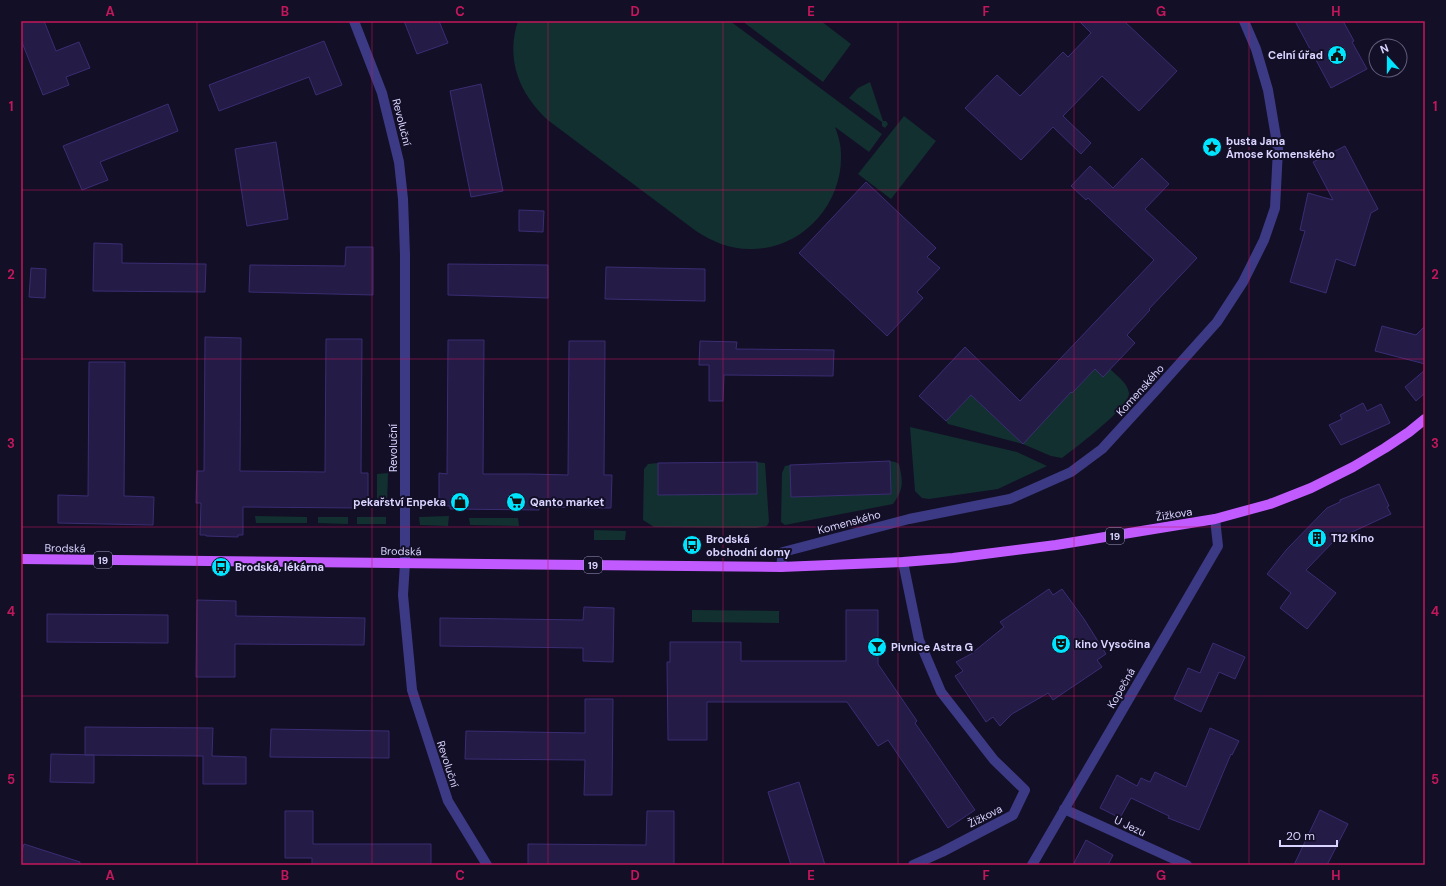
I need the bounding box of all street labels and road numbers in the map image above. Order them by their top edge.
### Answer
street label: Revoluční [389,97,415,148]
street label: Komenského [1113,361,1167,419]
street label: Revoluční [386,423,400,472]
street label: Žižkova [1155,504,1193,524]
street label: Komenského [816,507,882,537]
road number: 19 [1106,528,1124,544]
street label: Brodská [44,541,86,555]
street label: Brodská [380,544,422,558]
road number: 19 [94,552,112,568]
road number: 19 [584,557,602,573]
street label: Kopečná [1104,665,1138,711]
street label: Revoluční [434,739,462,790]
street label: Žižkova [966,801,1004,831]
street label: U Jezu [1112,813,1148,839]

